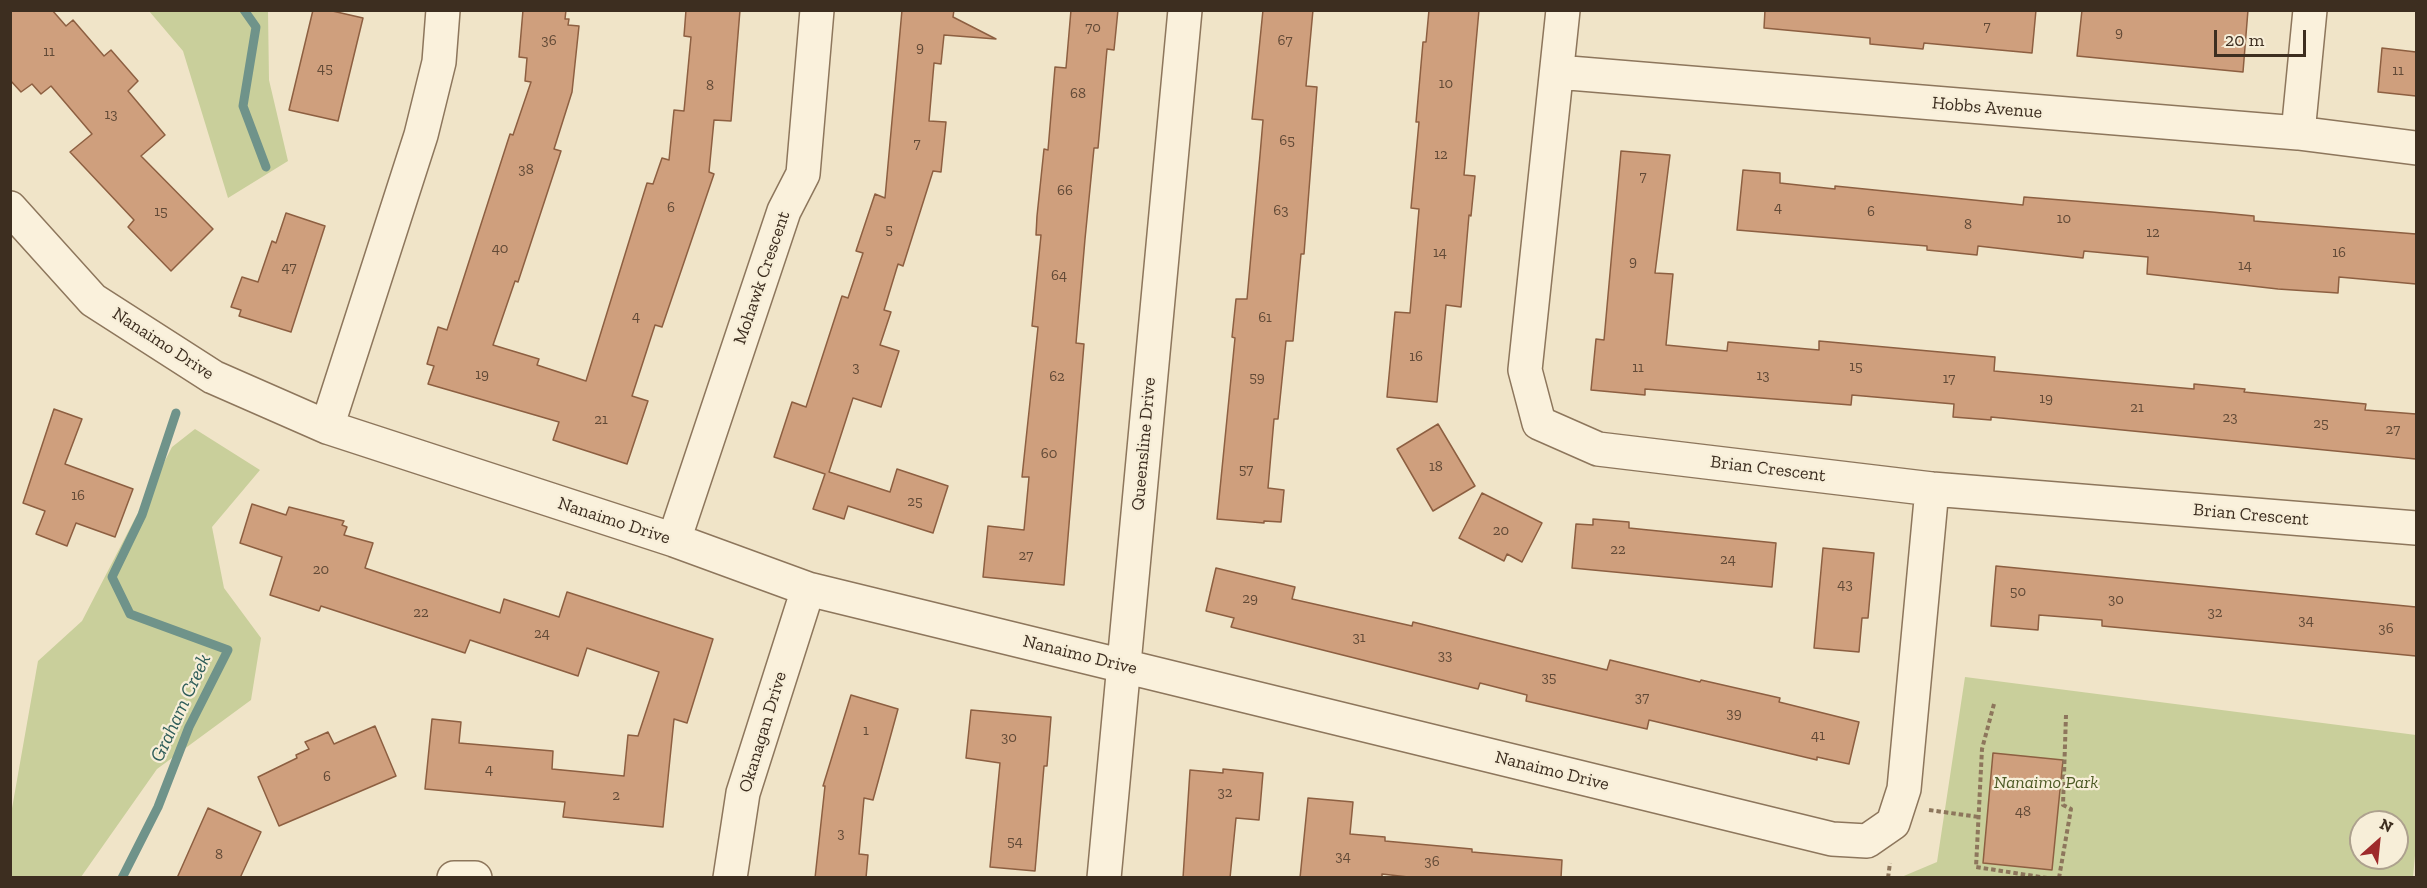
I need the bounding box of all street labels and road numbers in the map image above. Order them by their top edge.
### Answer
street label: Hobbs Avenue [1931,92,2043,124]
street label: Mohawk Crescent [729,209,795,347]
street label: Nanaimo Drive [108,303,218,385]
street label: Queensline Drive [1127,377,1161,511]
street label: Brian Crescent [1709,451,1827,487]
street label: Nanaimo Drive [555,493,673,549]
street label: Brian Crescent [2192,499,2310,531]
street label: Nanaimo Drive [1021,630,1139,680]
street label: Okanagan Drive [734,669,792,795]
street label: Nanaimo Drive [1493,746,1611,796]

